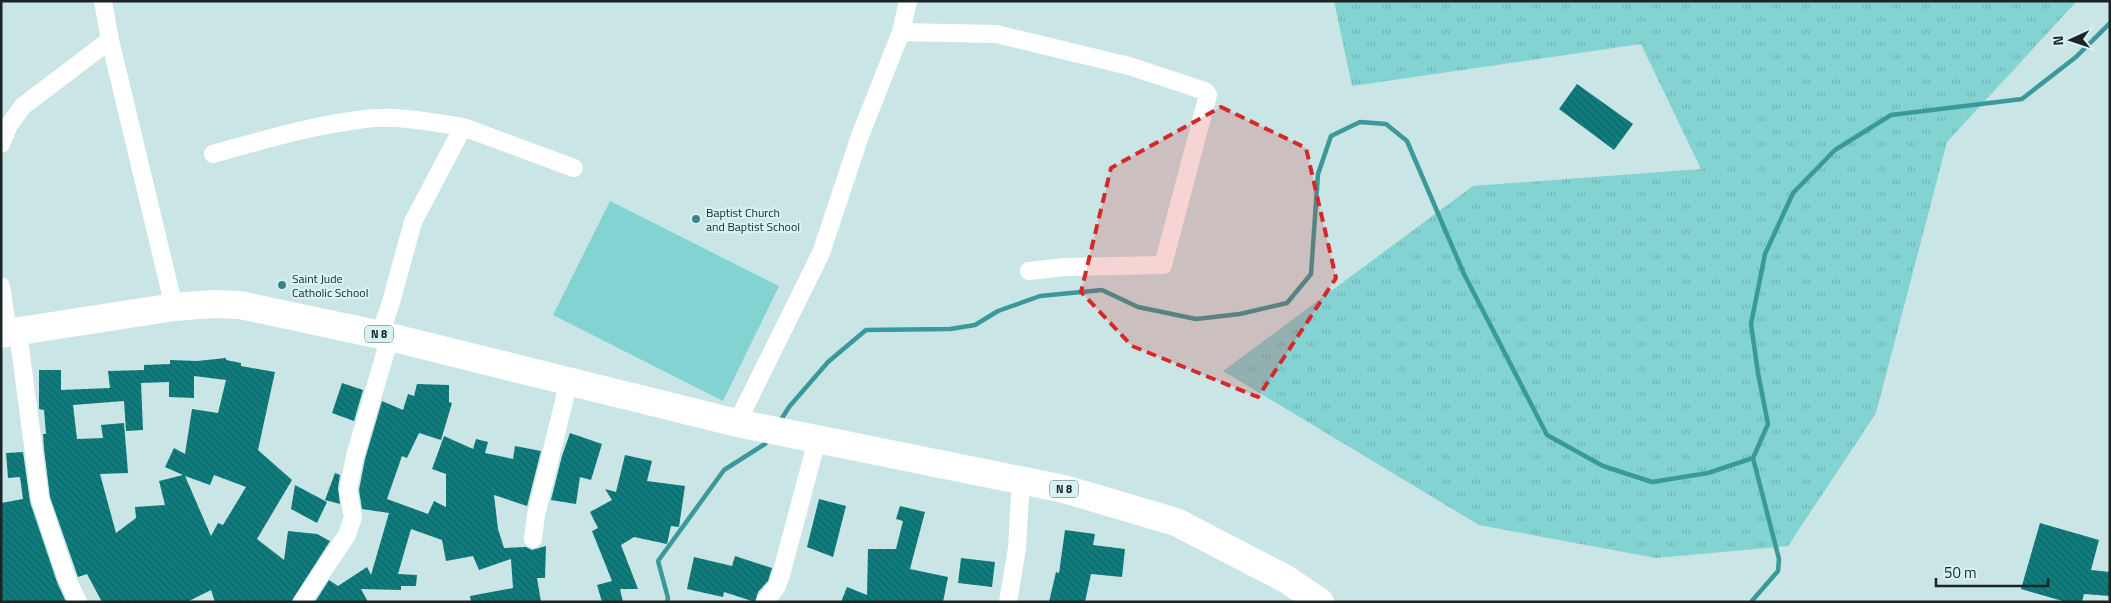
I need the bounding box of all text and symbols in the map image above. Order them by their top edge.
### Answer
north arrow [2046,15,2096,65]
text: N [2047,35,2068,46]
place label: Baptist Church and Baptist School [706,203,800,236]
marker: Baptist Church and Baptist School [690,213,702,225]
place label: Saint Jude Catholic School [292,269,368,302]
marker: Saint Jude Catholic School [276,279,288,291]
road number: N 8 [365,326,393,342]
road number: N 8 [1050,480,1078,498]
scale bar [1936,556,2048,588]
text: 50 m [1944,561,1977,584]

